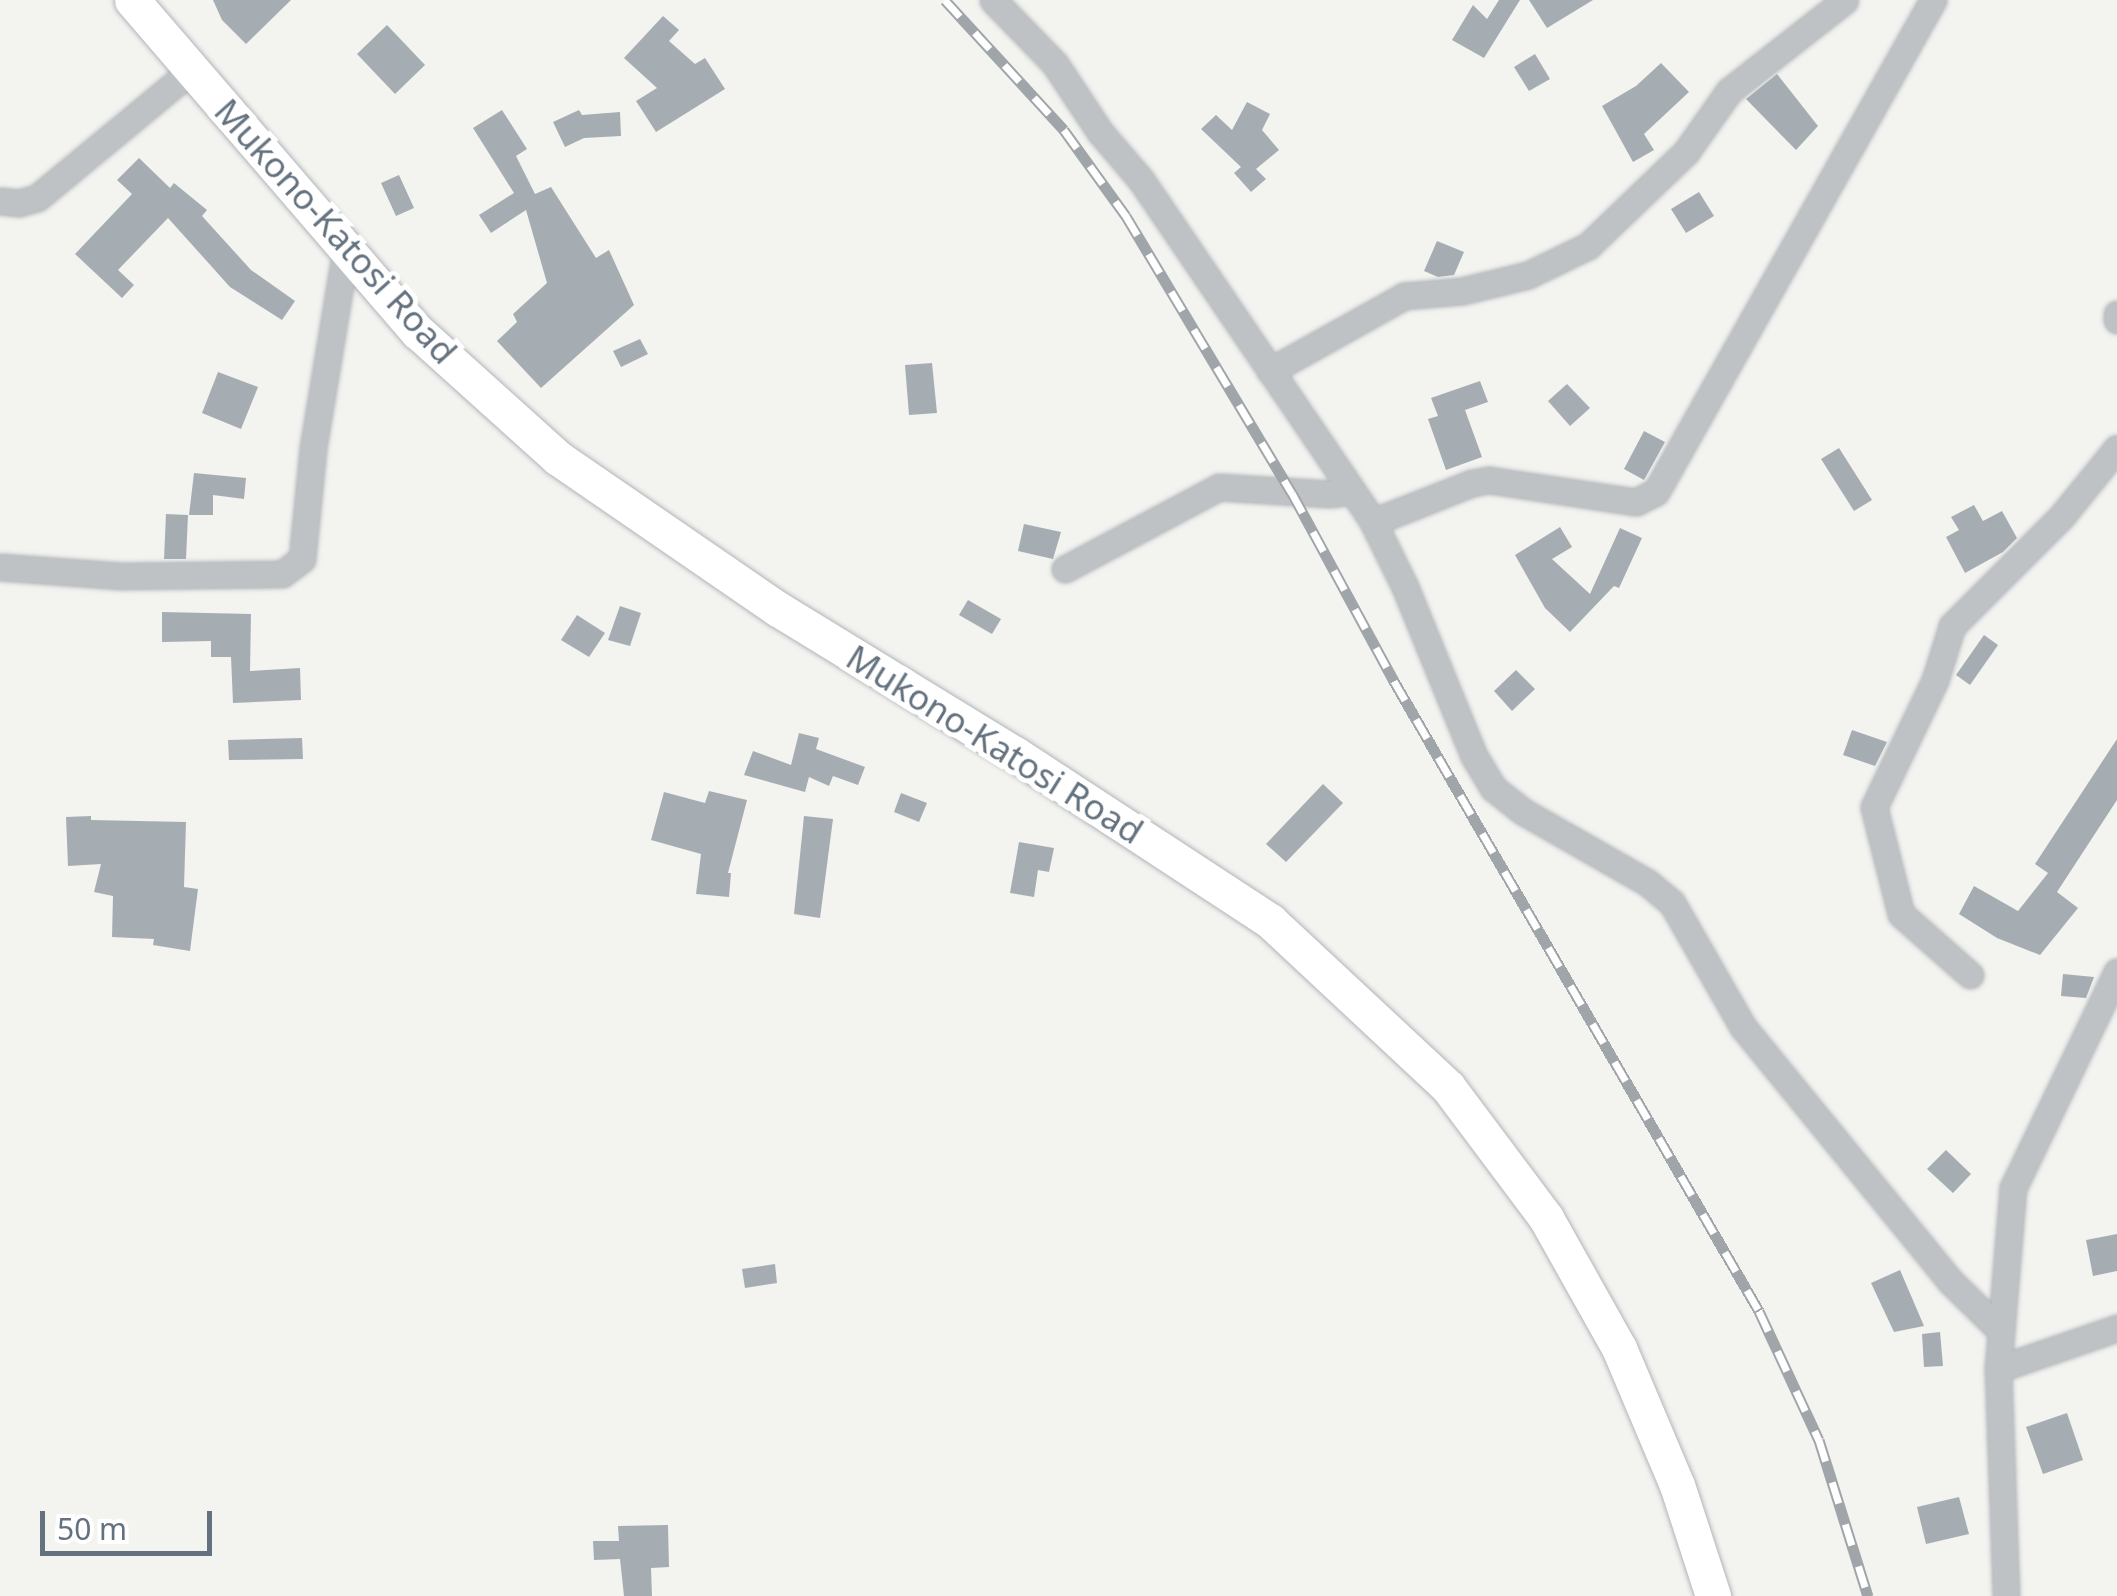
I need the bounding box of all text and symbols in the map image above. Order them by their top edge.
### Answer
street label: Mukono-Katosi Road [206,90,466,372]
street label: Mukono-Katosi Road [839,636,1151,852]
scale bar [45,1491,218,1553]
text: 50 m [57,1508,127,1549]

